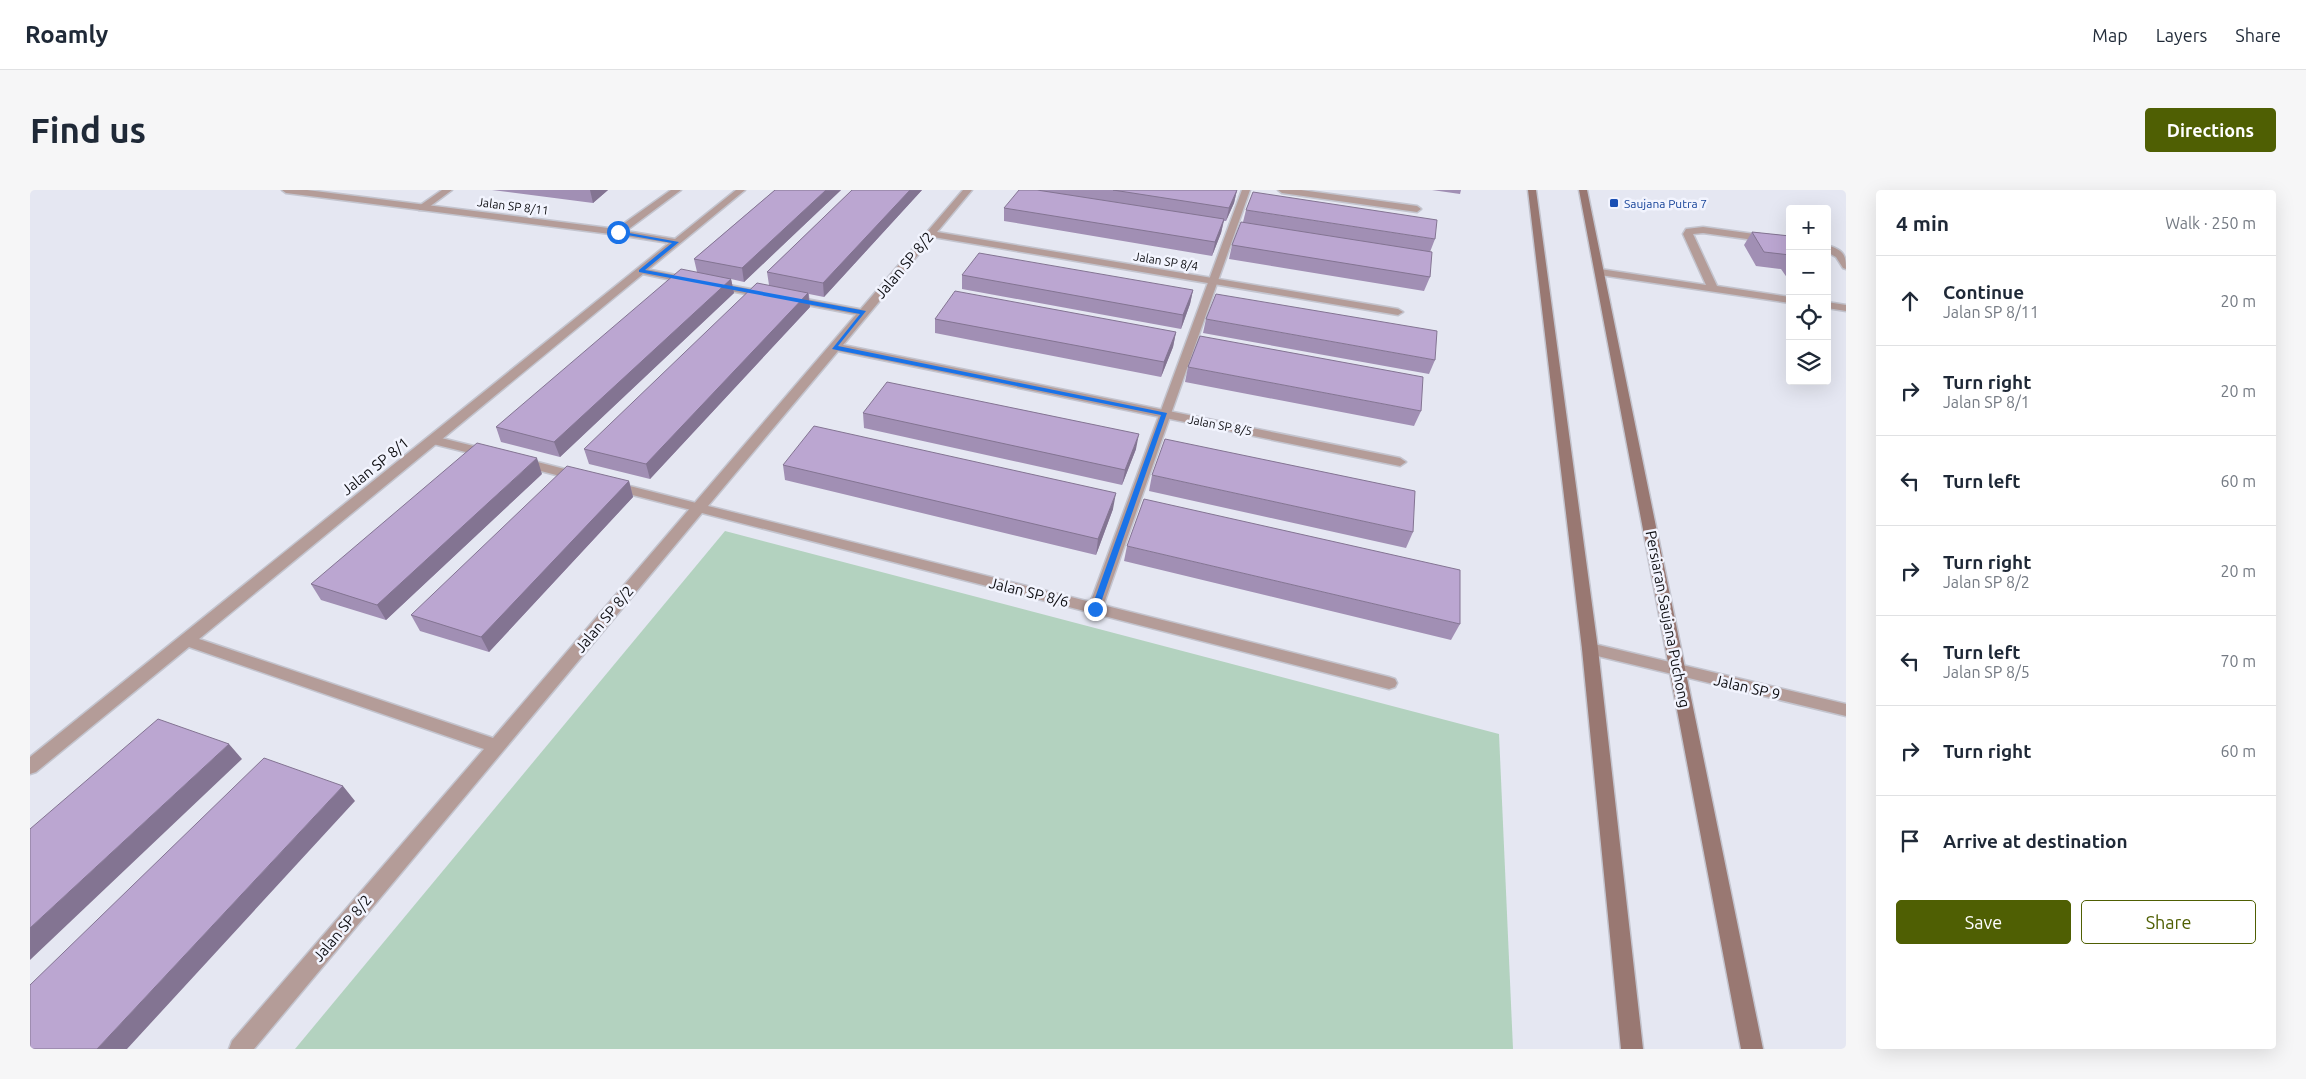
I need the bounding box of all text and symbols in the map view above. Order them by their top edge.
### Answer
text: Roamly [25,21,108,48]
text: Map [2092,25,2128,45]
text: Layers [2156,25,2207,45]
text: Share [2235,25,2281,45]
button: Directions [2145,108,2276,152]
text: Find us [30,110,146,150]
street label: Jalan SP 8/11 [476,195,550,217]
marker: Saujana Putra 7 [1608,197,1620,209]
place label: Saujana Putra 7 [1624,197,1707,210]
map controls [1786,205,1831,385]
button: + [1786,205,1831,250]
text: 4 min [1896,211,1949,235]
text: Walk · 250 m [2165,214,2256,232]
route start [607,221,630,244]
street label: Jalan SP 8/2 [871,228,937,302]
street label: Jalan SP 8/4 [1133,249,1199,273]
button: − [1786,250,1831,295]
text: Continue [1943,281,2024,303]
icon: ahead [1896,287,1924,315]
text: 20 m [2220,292,2256,310]
button: locate [1786,295,1831,340]
text: Jalan SP 8/11 [1943,303,2039,321]
button: layers [1786,340,1831,385]
text: Turn right [1943,371,2031,393]
icon: right [1896,377,1924,405]
text: 20 m [2220,382,2256,400]
text: Jalan SP 8/1 [1943,393,2030,411]
street label: Jalan SP 8/5 [1187,412,1253,438]
street label: Jalan SP 8/1 [338,434,412,498]
icon: left [1896,467,1924,495]
text: Turn left [1943,470,2021,492]
text: 60 m [2220,472,2256,490]
street label: Persiaran Saujana Puchong [1642,529,1694,709]
text: Turn right [1943,551,2031,573]
icon: right [1896,557,1924,585]
text: 20 m [2220,562,2256,580]
text: Jalan SP 8/2 [1943,573,2030,591]
street label: Jalan SP 8/6 [987,574,1071,610]
street label: Jalan SP 8/2 [571,582,637,656]
route end [1084,598,1107,621]
text: Turn left [1943,641,2021,663]
icon: left [1896,647,1924,675]
text: 70 m [2220,652,2256,670]
text: Jalan SP 8/5 [1943,663,2030,681]
street label: Jalan SP 9 [1712,671,1782,703]
icon: right [1896,737,1924,765]
text: Turn right [1943,740,2031,762]
text: 60 m [2220,742,2256,760]
icon: arrive [1896,827,1924,855]
text: Arrive at destination [1943,830,2128,852]
street label: Jalan SP 8/2 [309,891,375,965]
button: Save [1896,900,2071,944]
button: Share [2081,900,2256,944]

